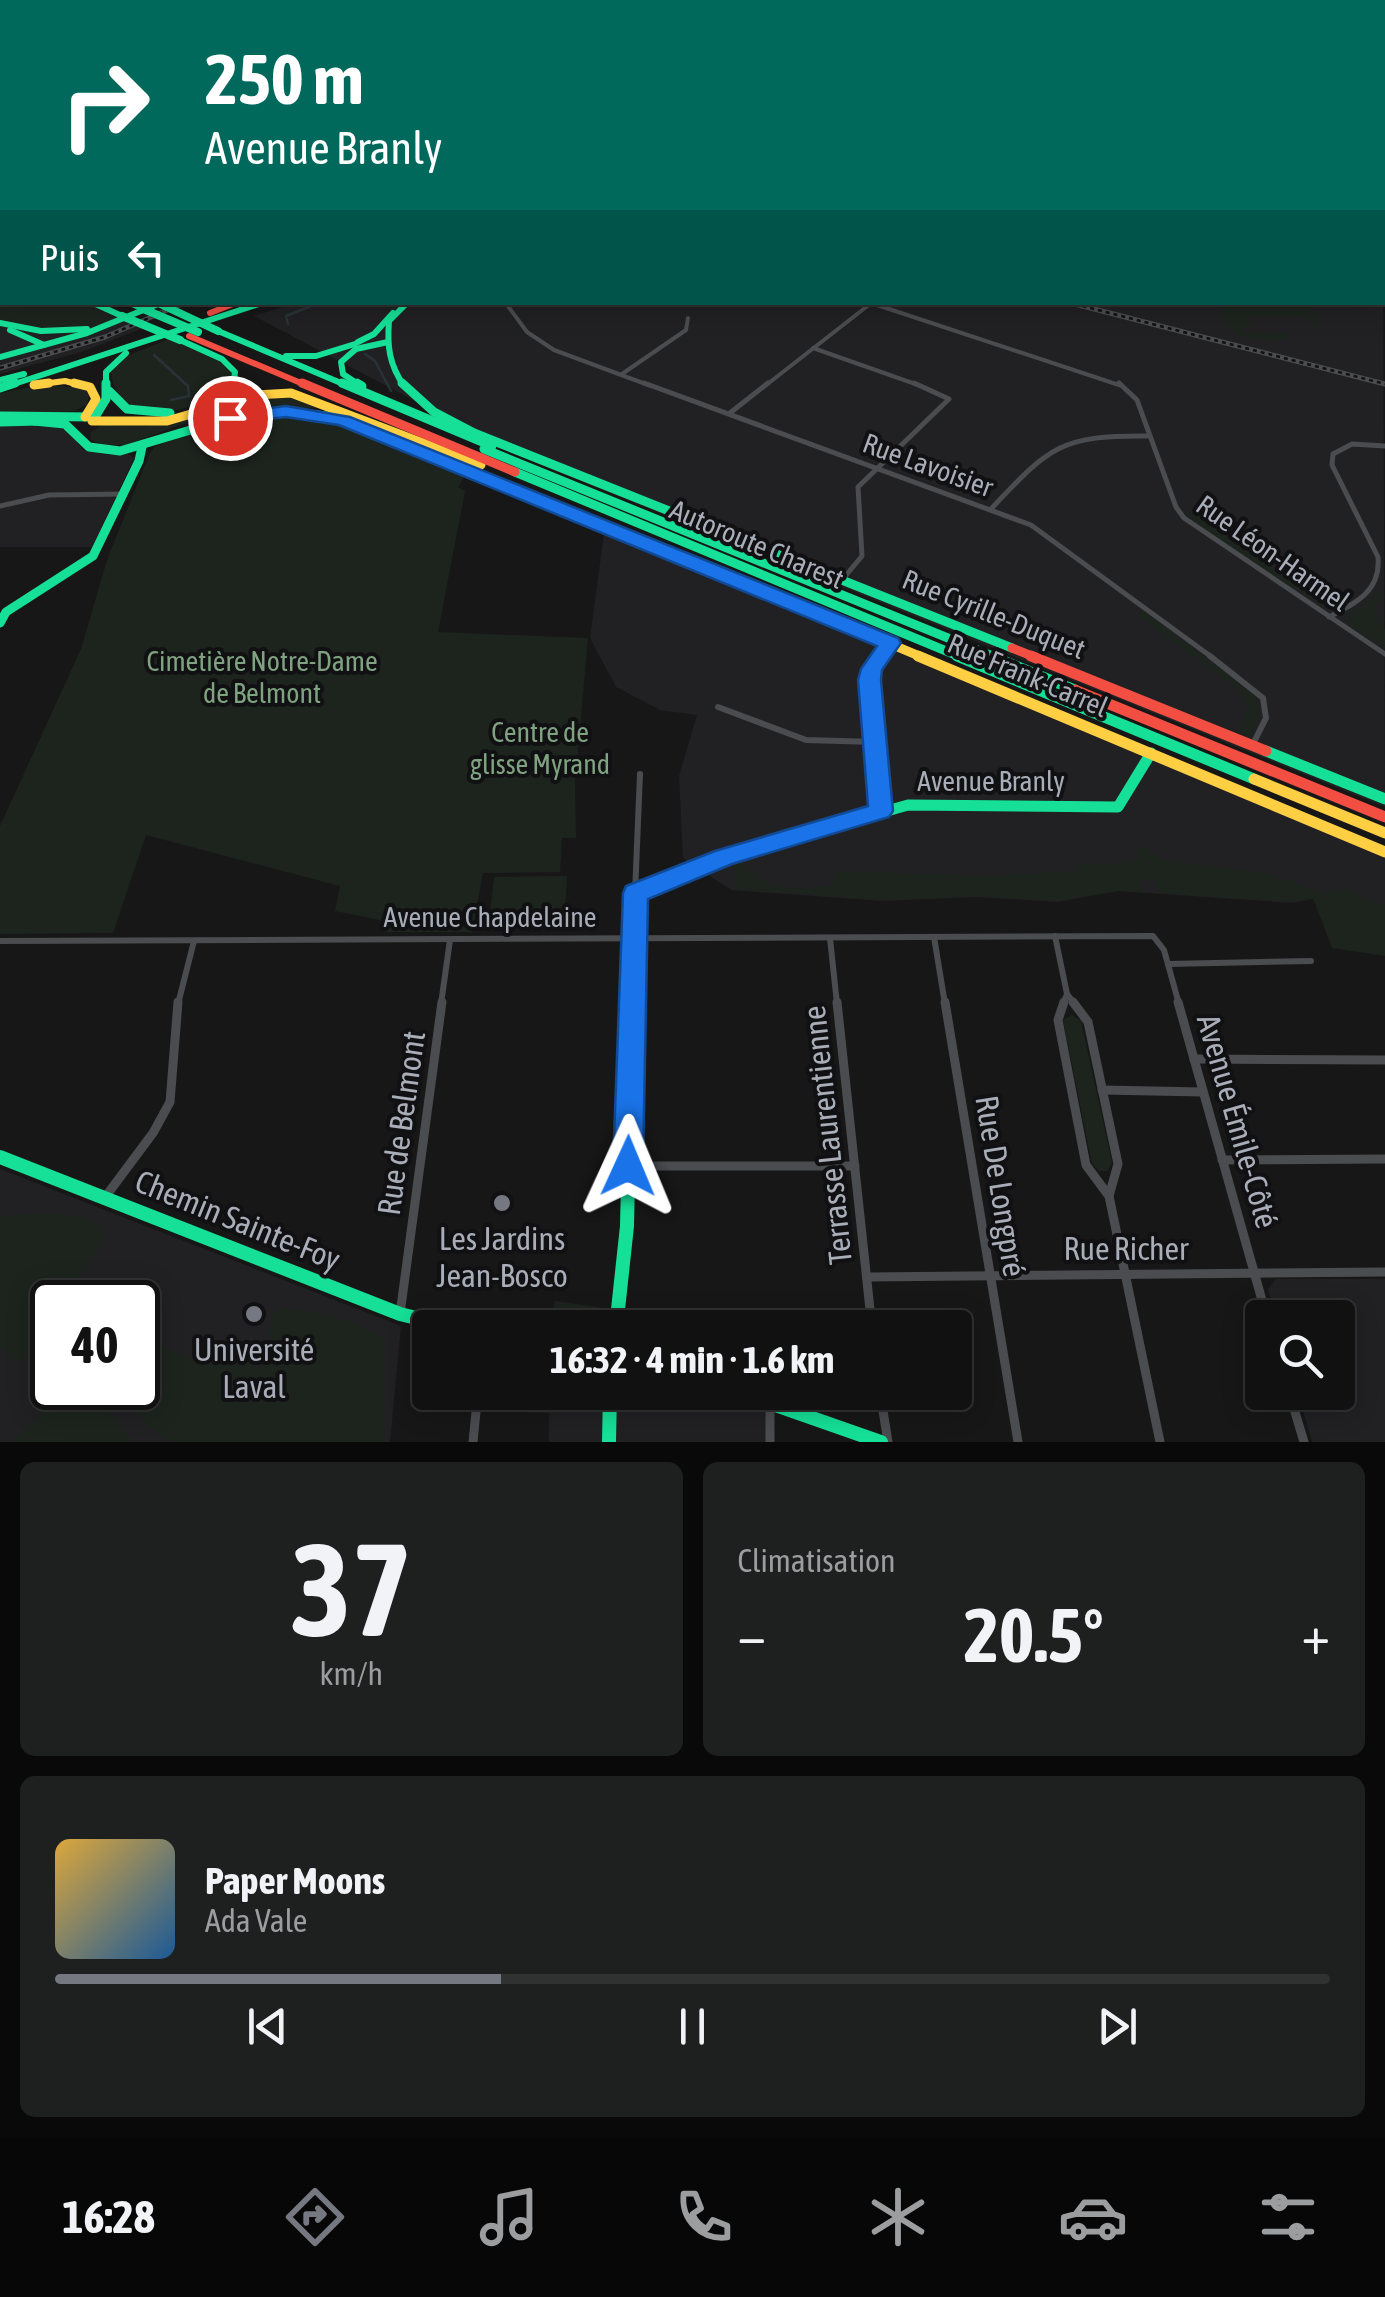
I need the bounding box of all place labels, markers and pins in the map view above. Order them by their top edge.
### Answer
pin [188,376,273,461]
marker: Les Jardins Jean-Bosco [491,1192,513,1214]
place label: Les Jardins Jean-Bosco [436,1220,568,1294]
marker: Université Laval [243,1303,265,1325]
place label: Université Laval [194,1331,314,1405]

